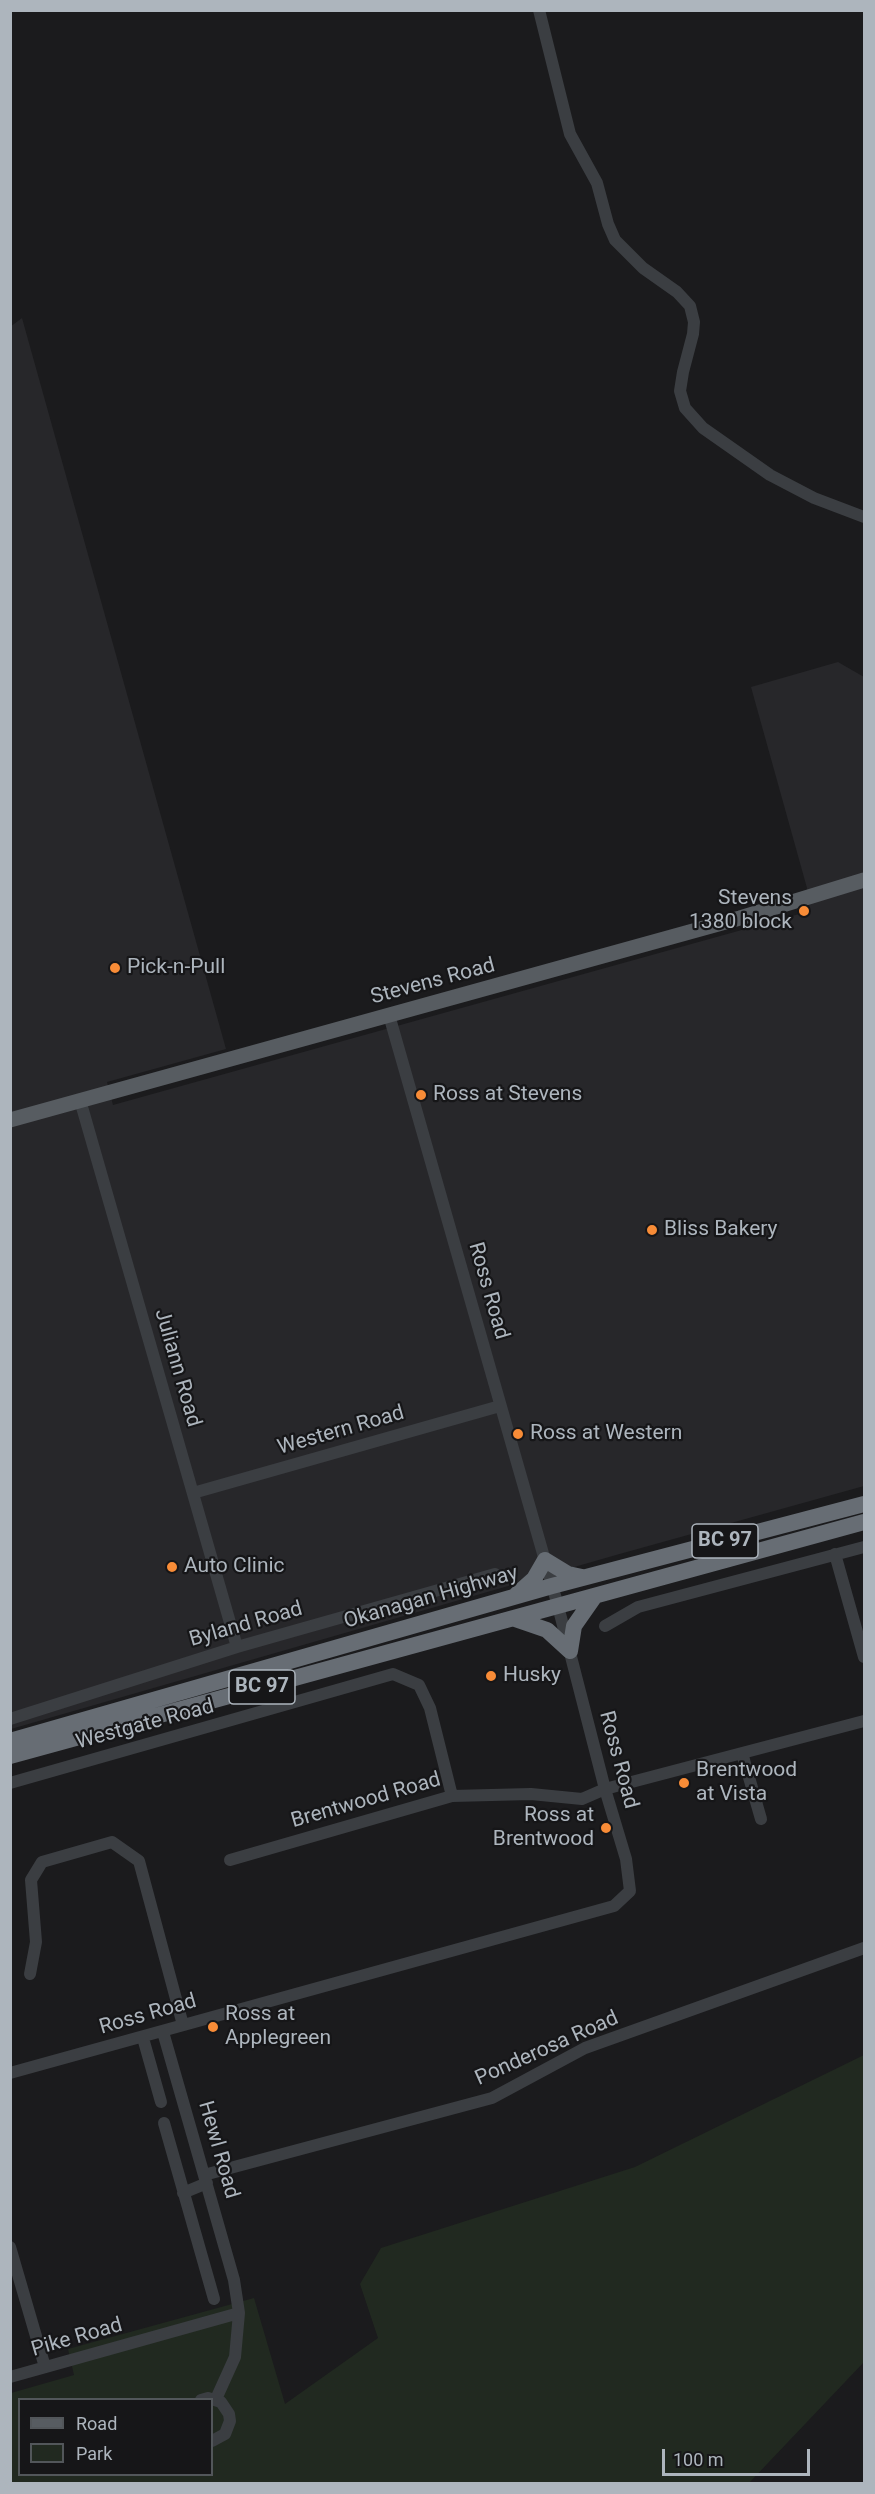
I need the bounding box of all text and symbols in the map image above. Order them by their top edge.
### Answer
place label: Stevens 1380 block [689,886,792,936]
marker: Stevens 1380 block [797,904,811,918]
street label: Stevens Road [368,953,498,1011]
place label: Pick-n-Pull [127,955,225,981]
marker: Pick-n-Pull [108,961,122,975]
place label: Ross at Stevens [433,1082,582,1108]
marker: Ross at Stevens [414,1088,428,1102]
place label: Bliss Bakery [664,1217,778,1243]
marker: Bliss Bakery [645,1223,659,1237]
street label: Ross Road [462,1239,514,1343]
street label: Juliann Road [148,1306,206,1430]
street label: Western Road [275,1401,407,1461]
place label: Ross at Western [530,1421,682,1447]
marker: Ross at Western [511,1427,525,1441]
road number: BC 97 [692,1524,758,1558]
place label: Auto Clinic [184,1554,285,1580]
marker: Auto Clinic [165,1560,179,1574]
street label: Okanagan Highway [341,1561,521,1635]
street label: Byland Road [187,1597,305,1653]
place label: Husky [503,1663,561,1689]
marker: Husky [484,1669,498,1683]
road number: BC 97 [229,1670,295,1704]
street label: Westgate Road [73,1694,217,1756]
street label: Ross Road [593,1708,643,1812]
place label: Brentwood at Vista [696,1758,797,1808]
street label: Brentwood Road [288,1768,444,1834]
marker: Brentwood at Vista [677,1776,691,1790]
place label: Ross at Brentwood [493,1803,594,1853]
marker: Ross at Brentwood [599,1821,613,1835]
street label: Ross Road [96,1989,200,2041]
place label: Ross at Applegreen [225,2002,331,2052]
street label: Ponderosa Road [471,2006,623,2092]
marker: Ross at Applegreen [206,2020,220,2034]
street label: Hewl Road [192,2098,244,2202]
street label: Pike Road [29,2313,125,2363]
legend [18,2398,213,2476]
text: Road [76,2413,117,2434]
scale bar [665,2437,814,2475]
text: Park [76,2443,112,2464]
text: 100 m [673,2449,724,2470]

